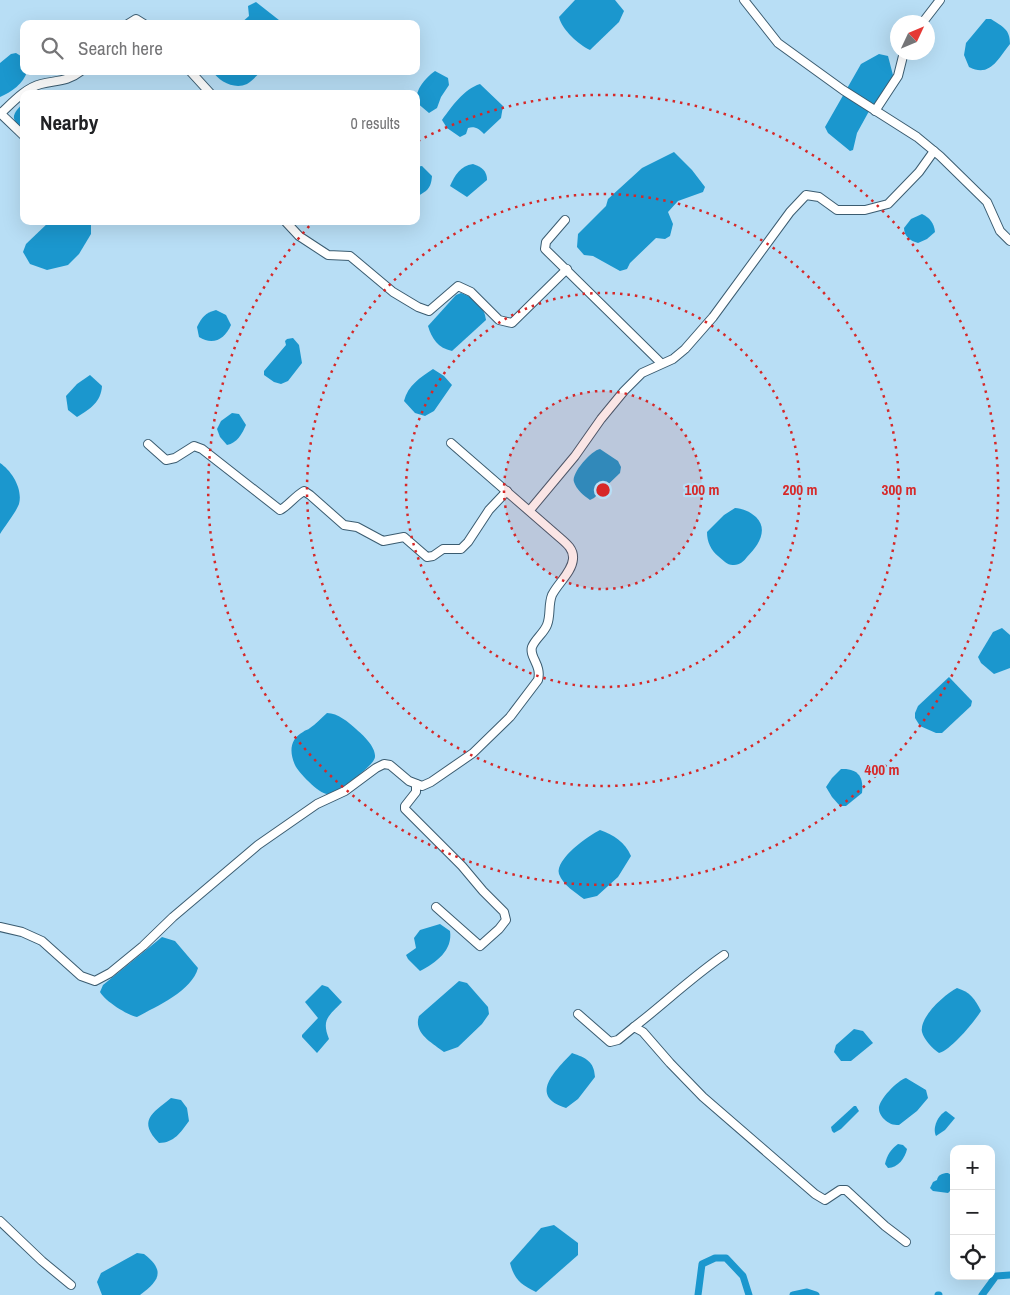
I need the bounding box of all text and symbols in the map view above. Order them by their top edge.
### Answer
north arrow [890,15,935,60]
search box [20,20,420,75]
icon: search [38,34,66,62]
text: Search here [78,35,163,61]
text: Nearby [40,108,98,137]
text: 0 results [350,112,400,134]
text: 100 m [685,479,719,500]
text: 200 m [783,479,817,500]
text: 300 m [882,479,916,500]
centre of rings [594,481,612,499]
text: 400 m [865,759,899,780]
map controls [950,1145,995,1280]
button: + [950,1145,995,1190]
button: − [950,1190,995,1235]
button: locate [950,1235,995,1280]

